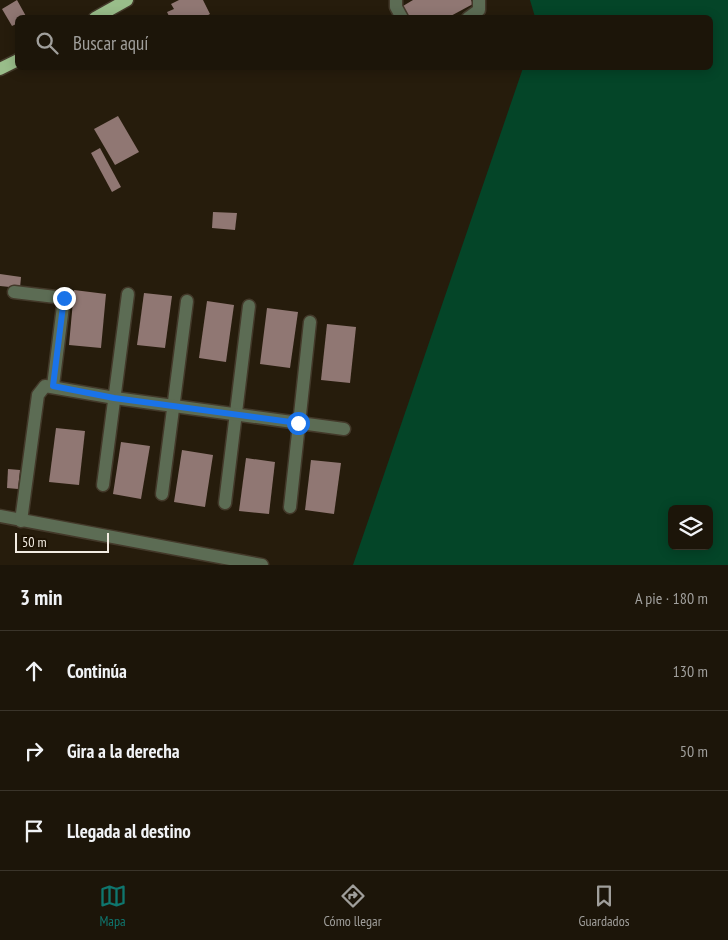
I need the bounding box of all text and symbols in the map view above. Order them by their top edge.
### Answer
search box [15,15,713,70]
icon: search [33,29,61,57]
text: Buscar aquí [73,31,148,55]
route end [53,287,76,310]
route start [287,412,310,435]
map controls [668,505,713,550]
button: layers [668,505,713,550]
scale bar [15,530,109,553]
text: 50 m [22,533,47,551]
text: 3 min [20,584,62,611]
text: A pie · 180 m [635,588,708,608]
icon: ahead [20,657,48,685]
text: Continúa [67,659,127,683]
text: 130 m [673,661,708,681]
icon: right [20,737,48,765]
text: Gira a la derecha [67,739,180,763]
text: 50 m [680,741,708,761]
icon: arrive [20,817,48,845]
text: Llegada al destino [67,819,191,843]
tab: Mapa [99,882,127,930]
tab: Cómo llegar [324,882,381,930]
tab: Guardados [579,882,629,930]

